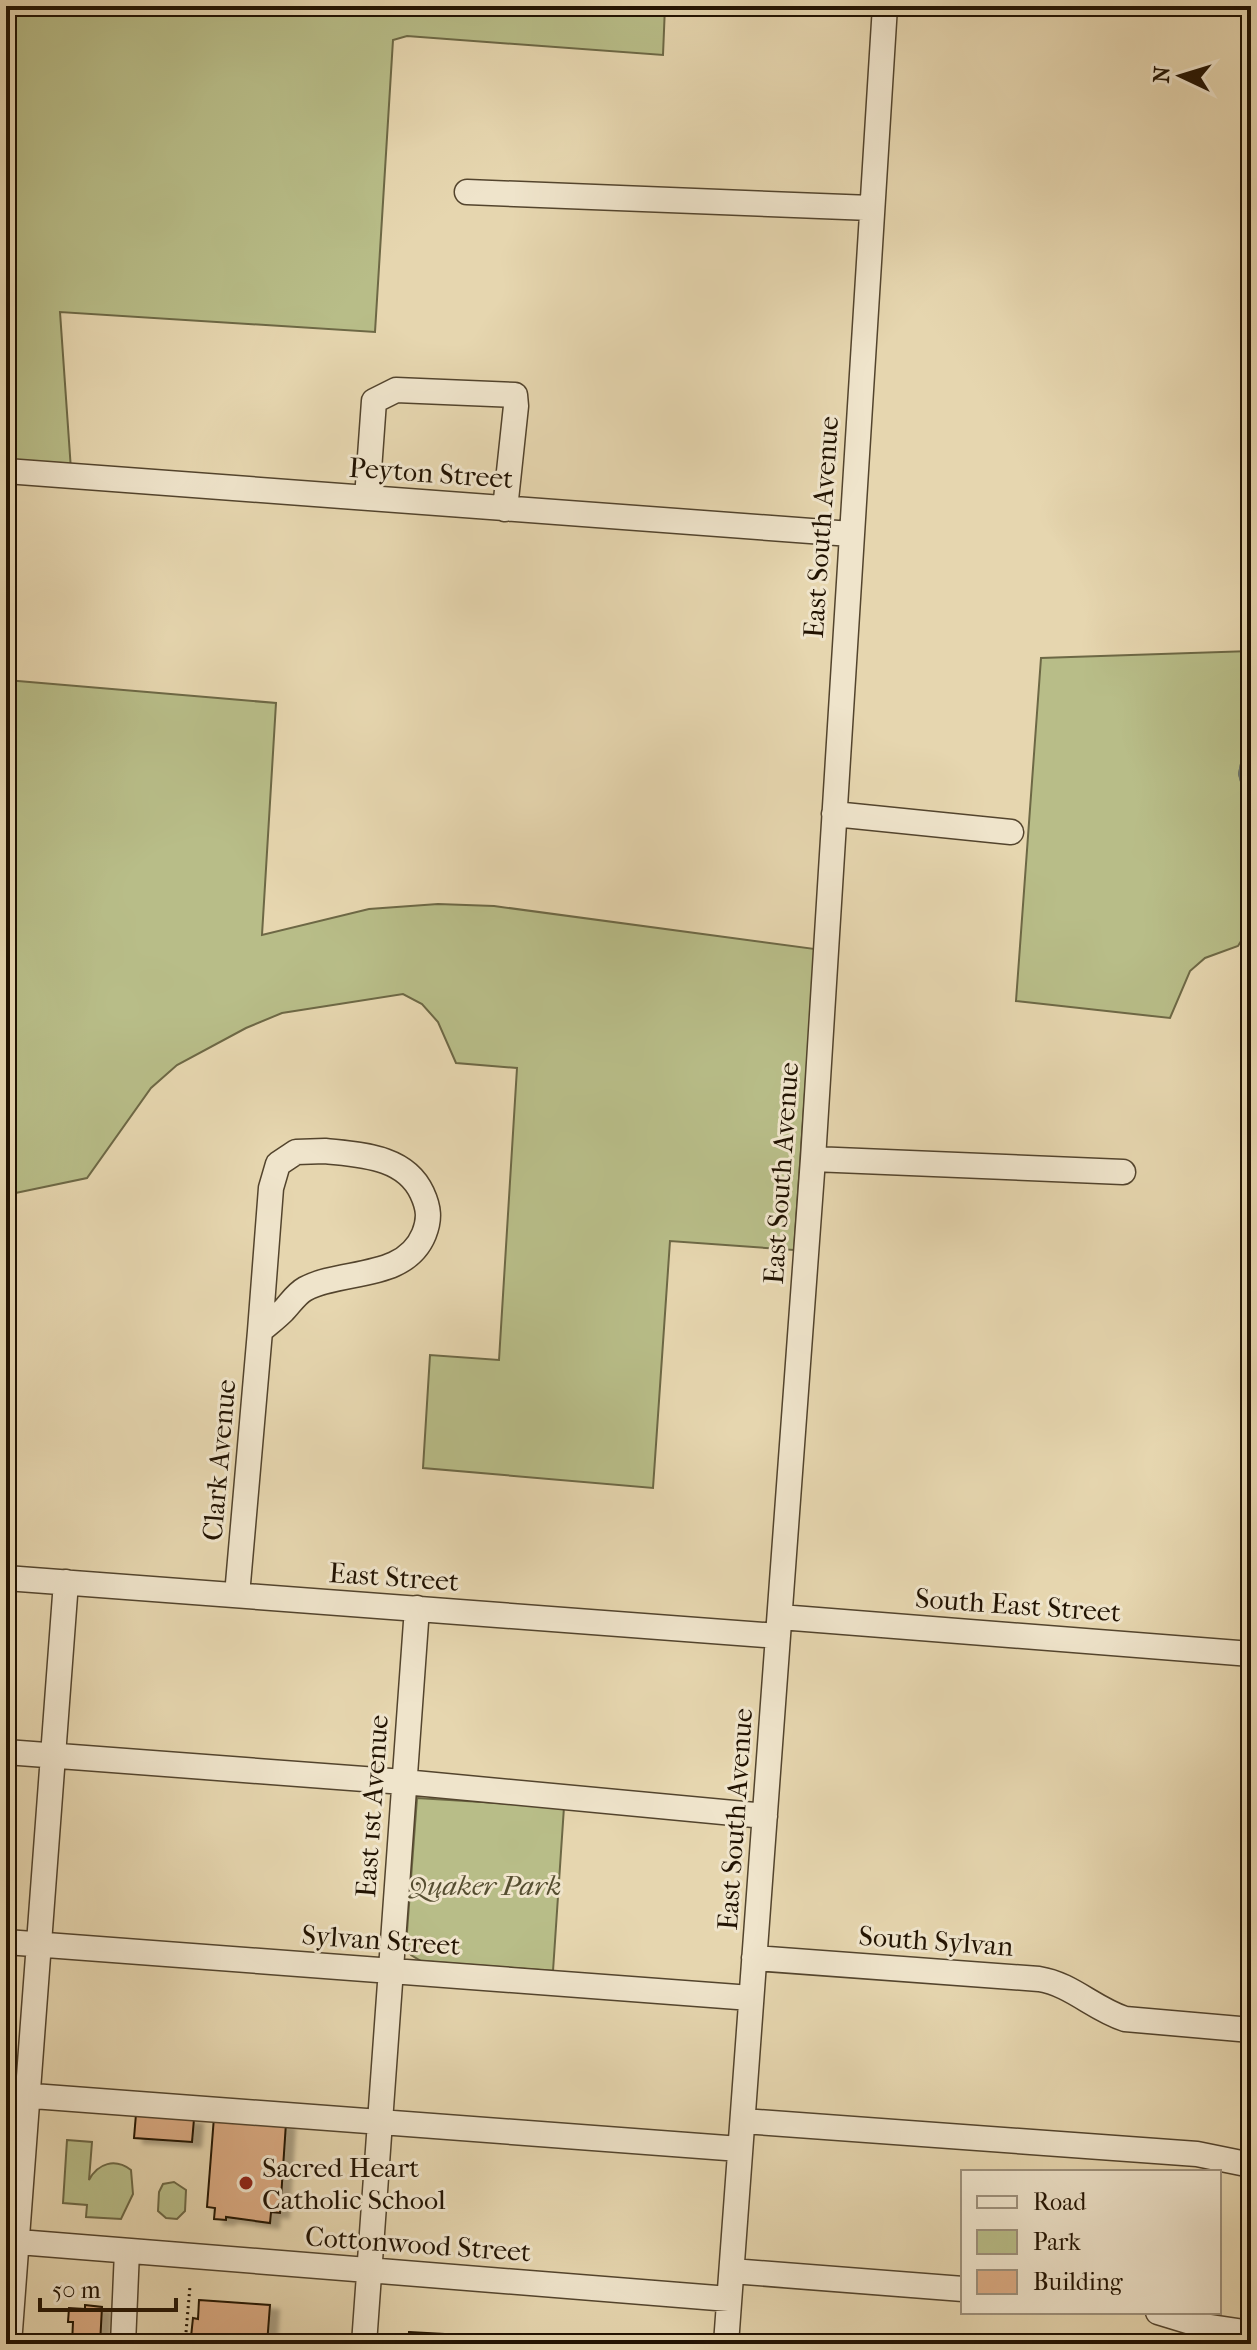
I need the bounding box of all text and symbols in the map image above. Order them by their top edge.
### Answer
north arrow [1141,36,1221,116]
text: N [1148,65,1176,84]
street label: East South Avenue [797,415,845,639]
street label: Peyton Street [348,451,514,495]
street label: East South Avenue [757,1061,805,1285]
street label: Clark Avenue [196,1378,243,1542]
street label: East Street [328,1556,460,1598]
street label: South East Street [914,1581,1122,1629]
street label: East South Avenue [711,1707,759,1931]
street label: East 1st Avenue [349,1713,395,1898]
park label: Quaker Park [408,1869,561,1902]
street label: Sylvan Street [301,1918,461,1962]
street label: South Sylvan [858,1919,1014,1963]
place label: Sacred Heart Catholic School [262,2151,446,2216]
legend [961,2170,1221,2314]
marker: Sacred Heart Catholic School [237,2174,255,2192]
text: Road [1033,2188,1087,2216]
street label: Cottonwood Street [304,2220,532,2268]
text: Park [1033,2228,1081,2256]
scale bar [40,2262,176,2312]
text: Building [1033,2268,1124,2296]
text: 50 m [52,2276,101,2304]

